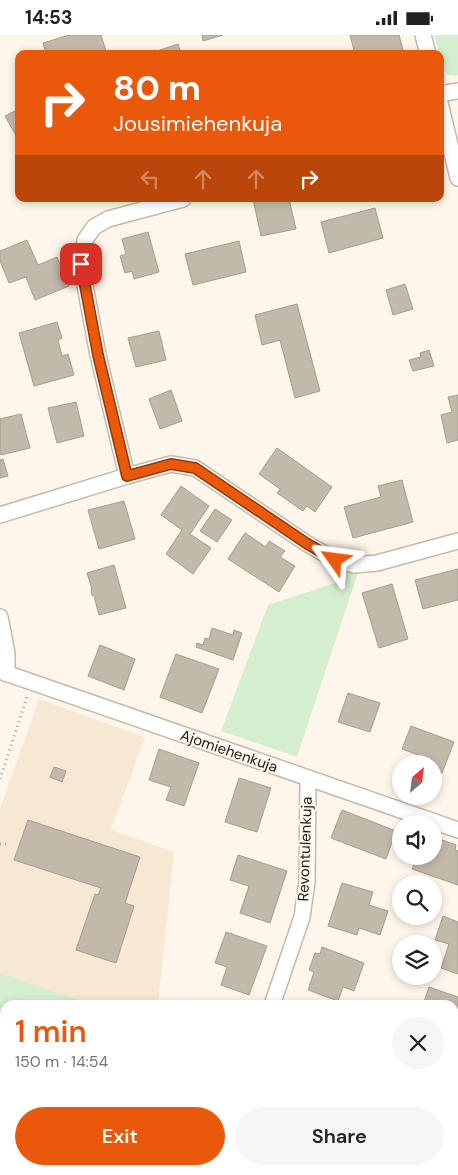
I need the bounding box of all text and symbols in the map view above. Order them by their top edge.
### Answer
text: 14:53 [25,5,72,30]
text: 80 m [113,65,201,111]
icon: right [30,70,95,135]
text: Jousimiehenkuja [113,109,282,138]
icon: left [136,165,164,193]
icon: ahead [189,165,217,193]
icon: ahead [242,165,270,193]
icon: right [295,165,323,193]
pin [60,243,102,285]
icon: arrive [67,250,95,278]
position arrow [308,533,360,585]
street label: Ajomiehenkuja [178,725,280,777]
north arrow [392,755,442,805]
map controls [392,755,442,985]
street label: Revontulenkuja [293,796,317,902]
button: sound [392,815,442,865]
button: search [392,875,442,925]
button: layers [392,935,442,985]
text: 1 min [15,1012,87,1051]
button: close [392,1017,444,1069]
text: 150 m · 14:54 [15,1051,108,1072]
button: Exit [15,1107,225,1165]
button: Share [235,1107,444,1165]

